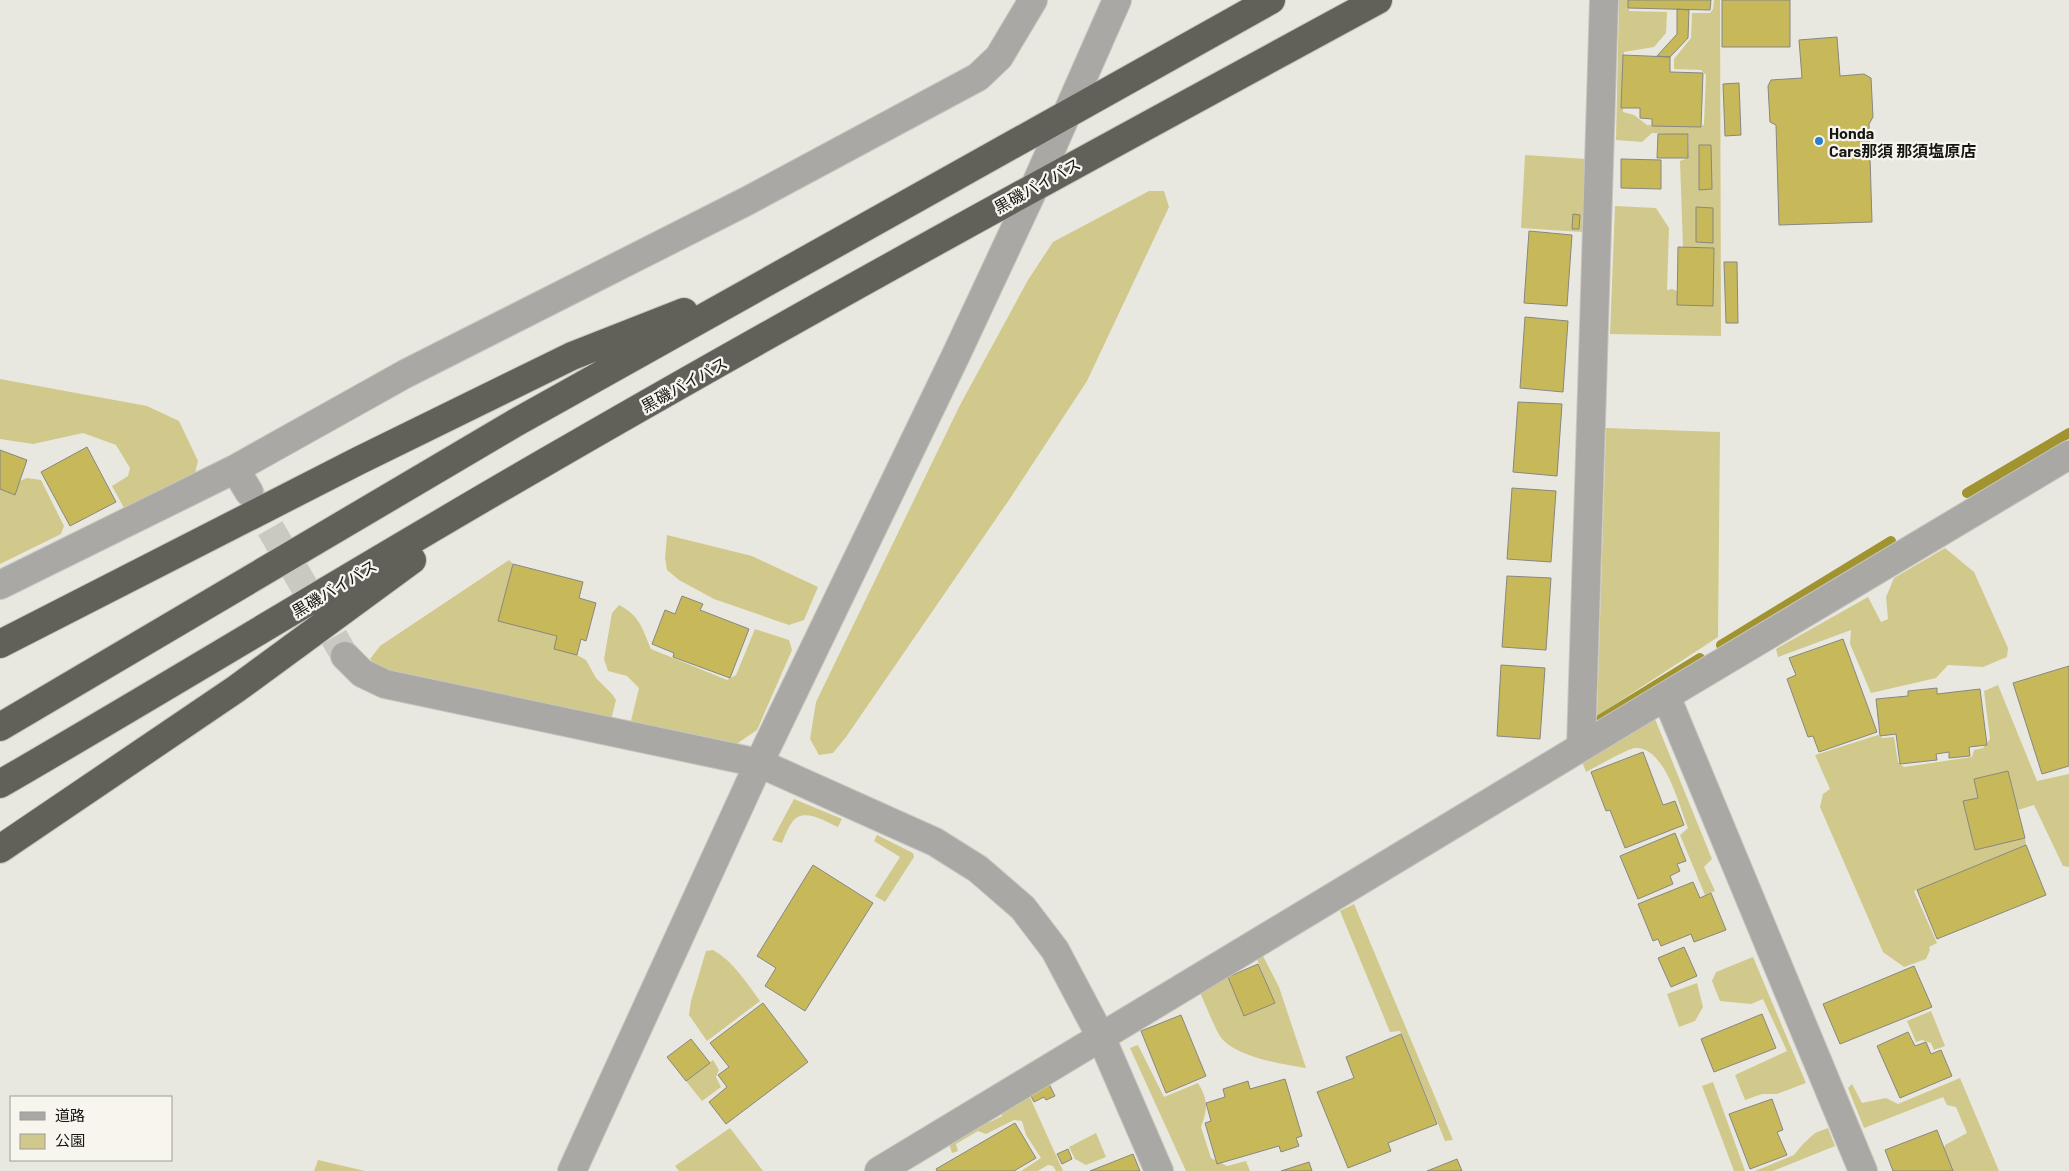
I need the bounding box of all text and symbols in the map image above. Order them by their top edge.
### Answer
place label: Honda Cars那須 那須塩原店 [1829,123,1976,160]
marker: Honda Cars那須 那須塩原店 [1813,135,1825,147]
street label: 黒磯バイパス [991,153,1083,217]
street label: 黒磯バイパス [638,352,730,416]
street label: 黒磯バイパス [288,555,380,621]
legend [10,1096,172,1161]
text: 道路 [55,1106,85,1124]
text: 公園 [55,1131,85,1149]

